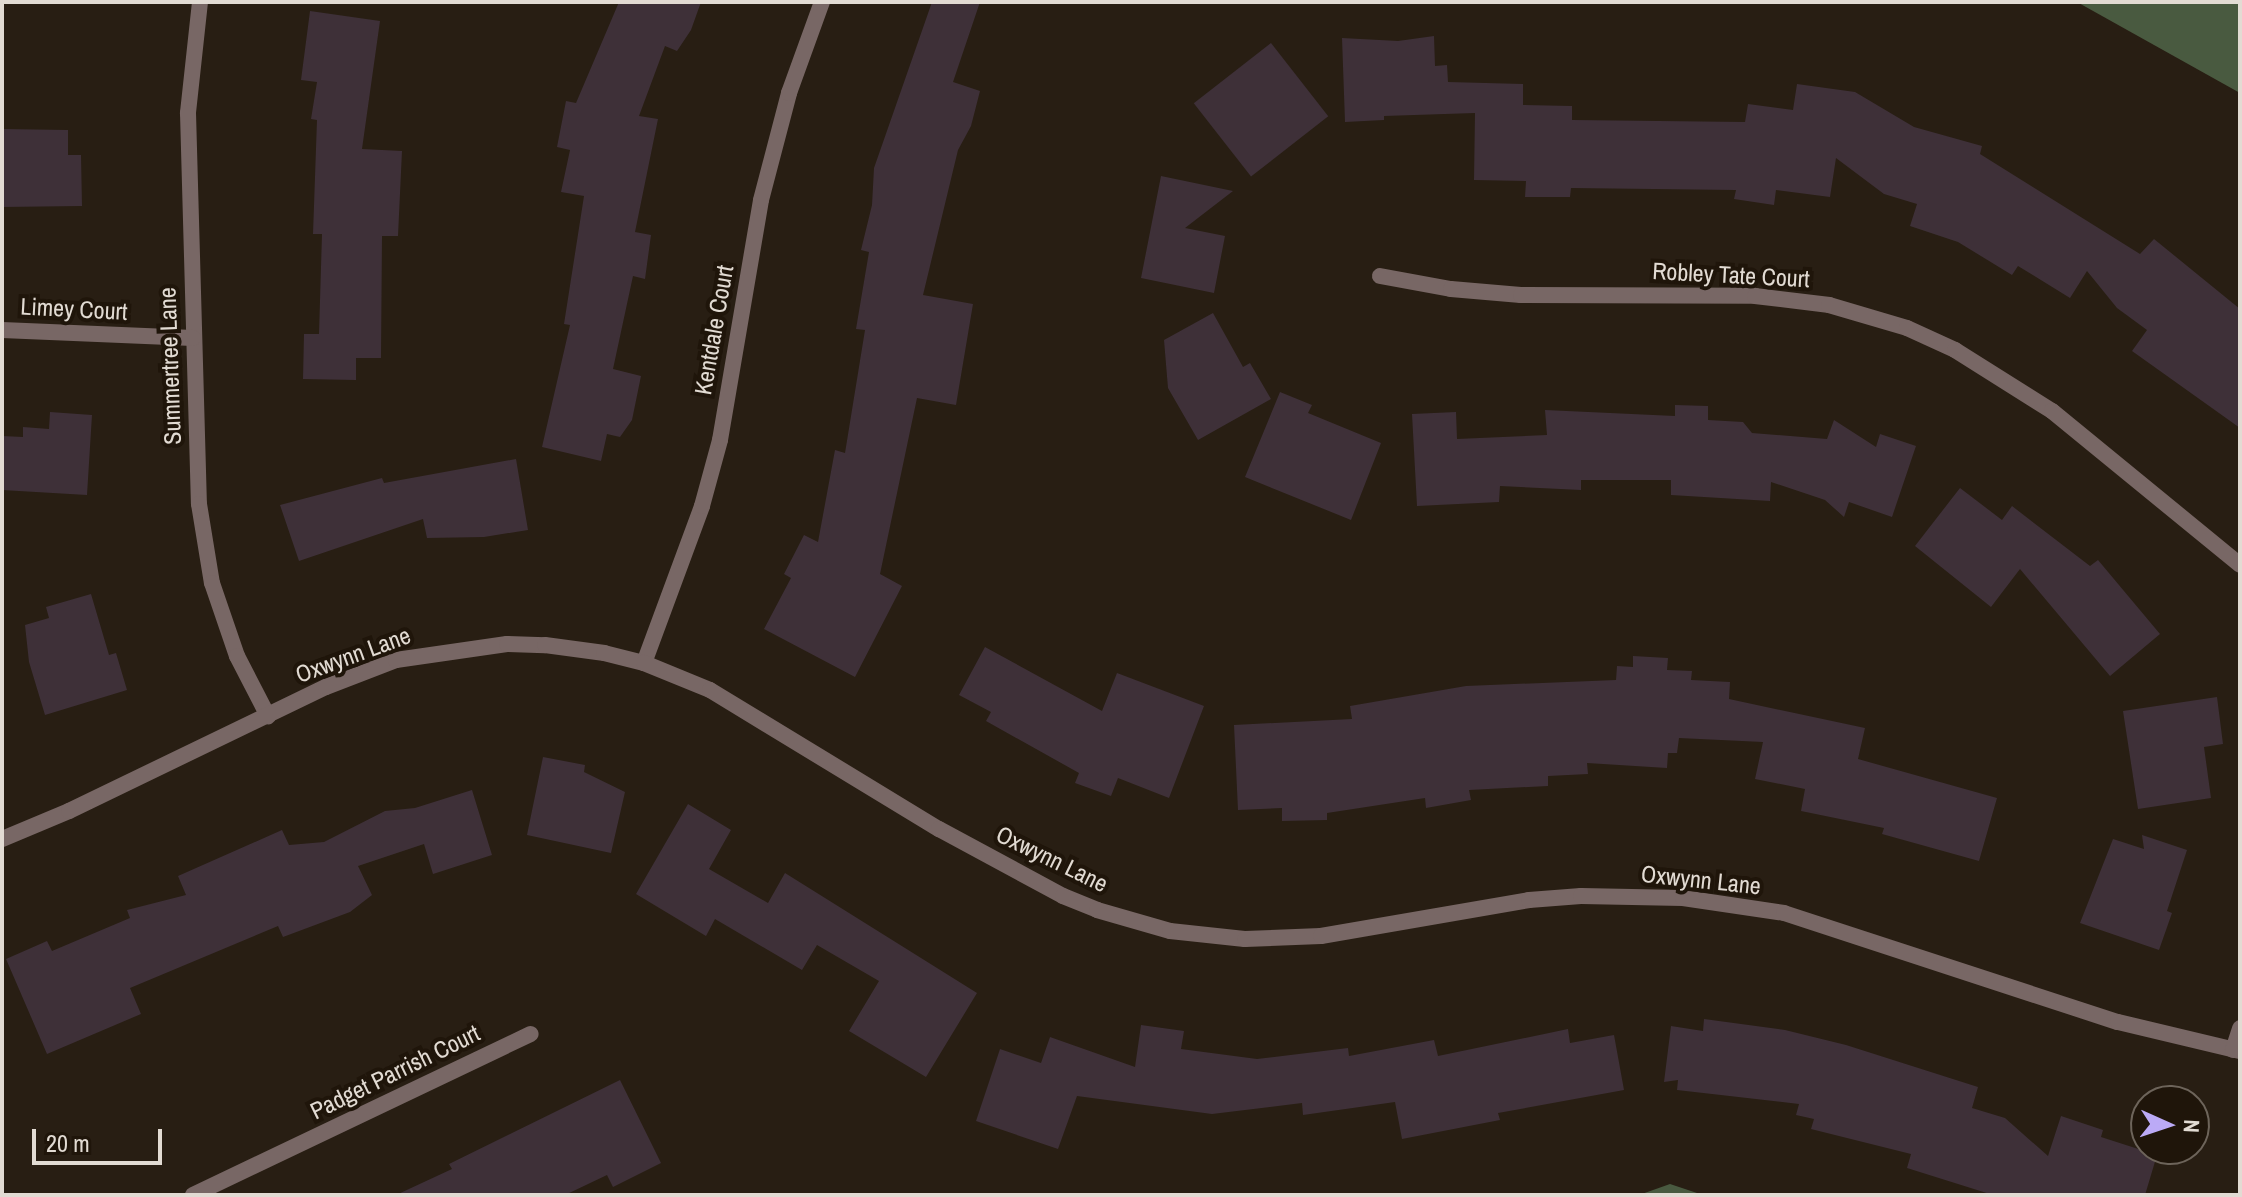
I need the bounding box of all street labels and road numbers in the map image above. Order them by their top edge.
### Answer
street label: Robley Tate Court [1651,256,1811,294]
street label: Kentdale Court [688,263,740,397]
street label: Summertree Lane [153,287,187,445]
street label: Limey Court [20,292,128,326]
street label: Oxwynn Lane [292,621,414,689]
street label: Oxwynn Lane [992,820,1112,898]
street label: Oxwynn Lane [1640,859,1762,901]
street label: Padget Parrish Court [306,1019,484,1125]

